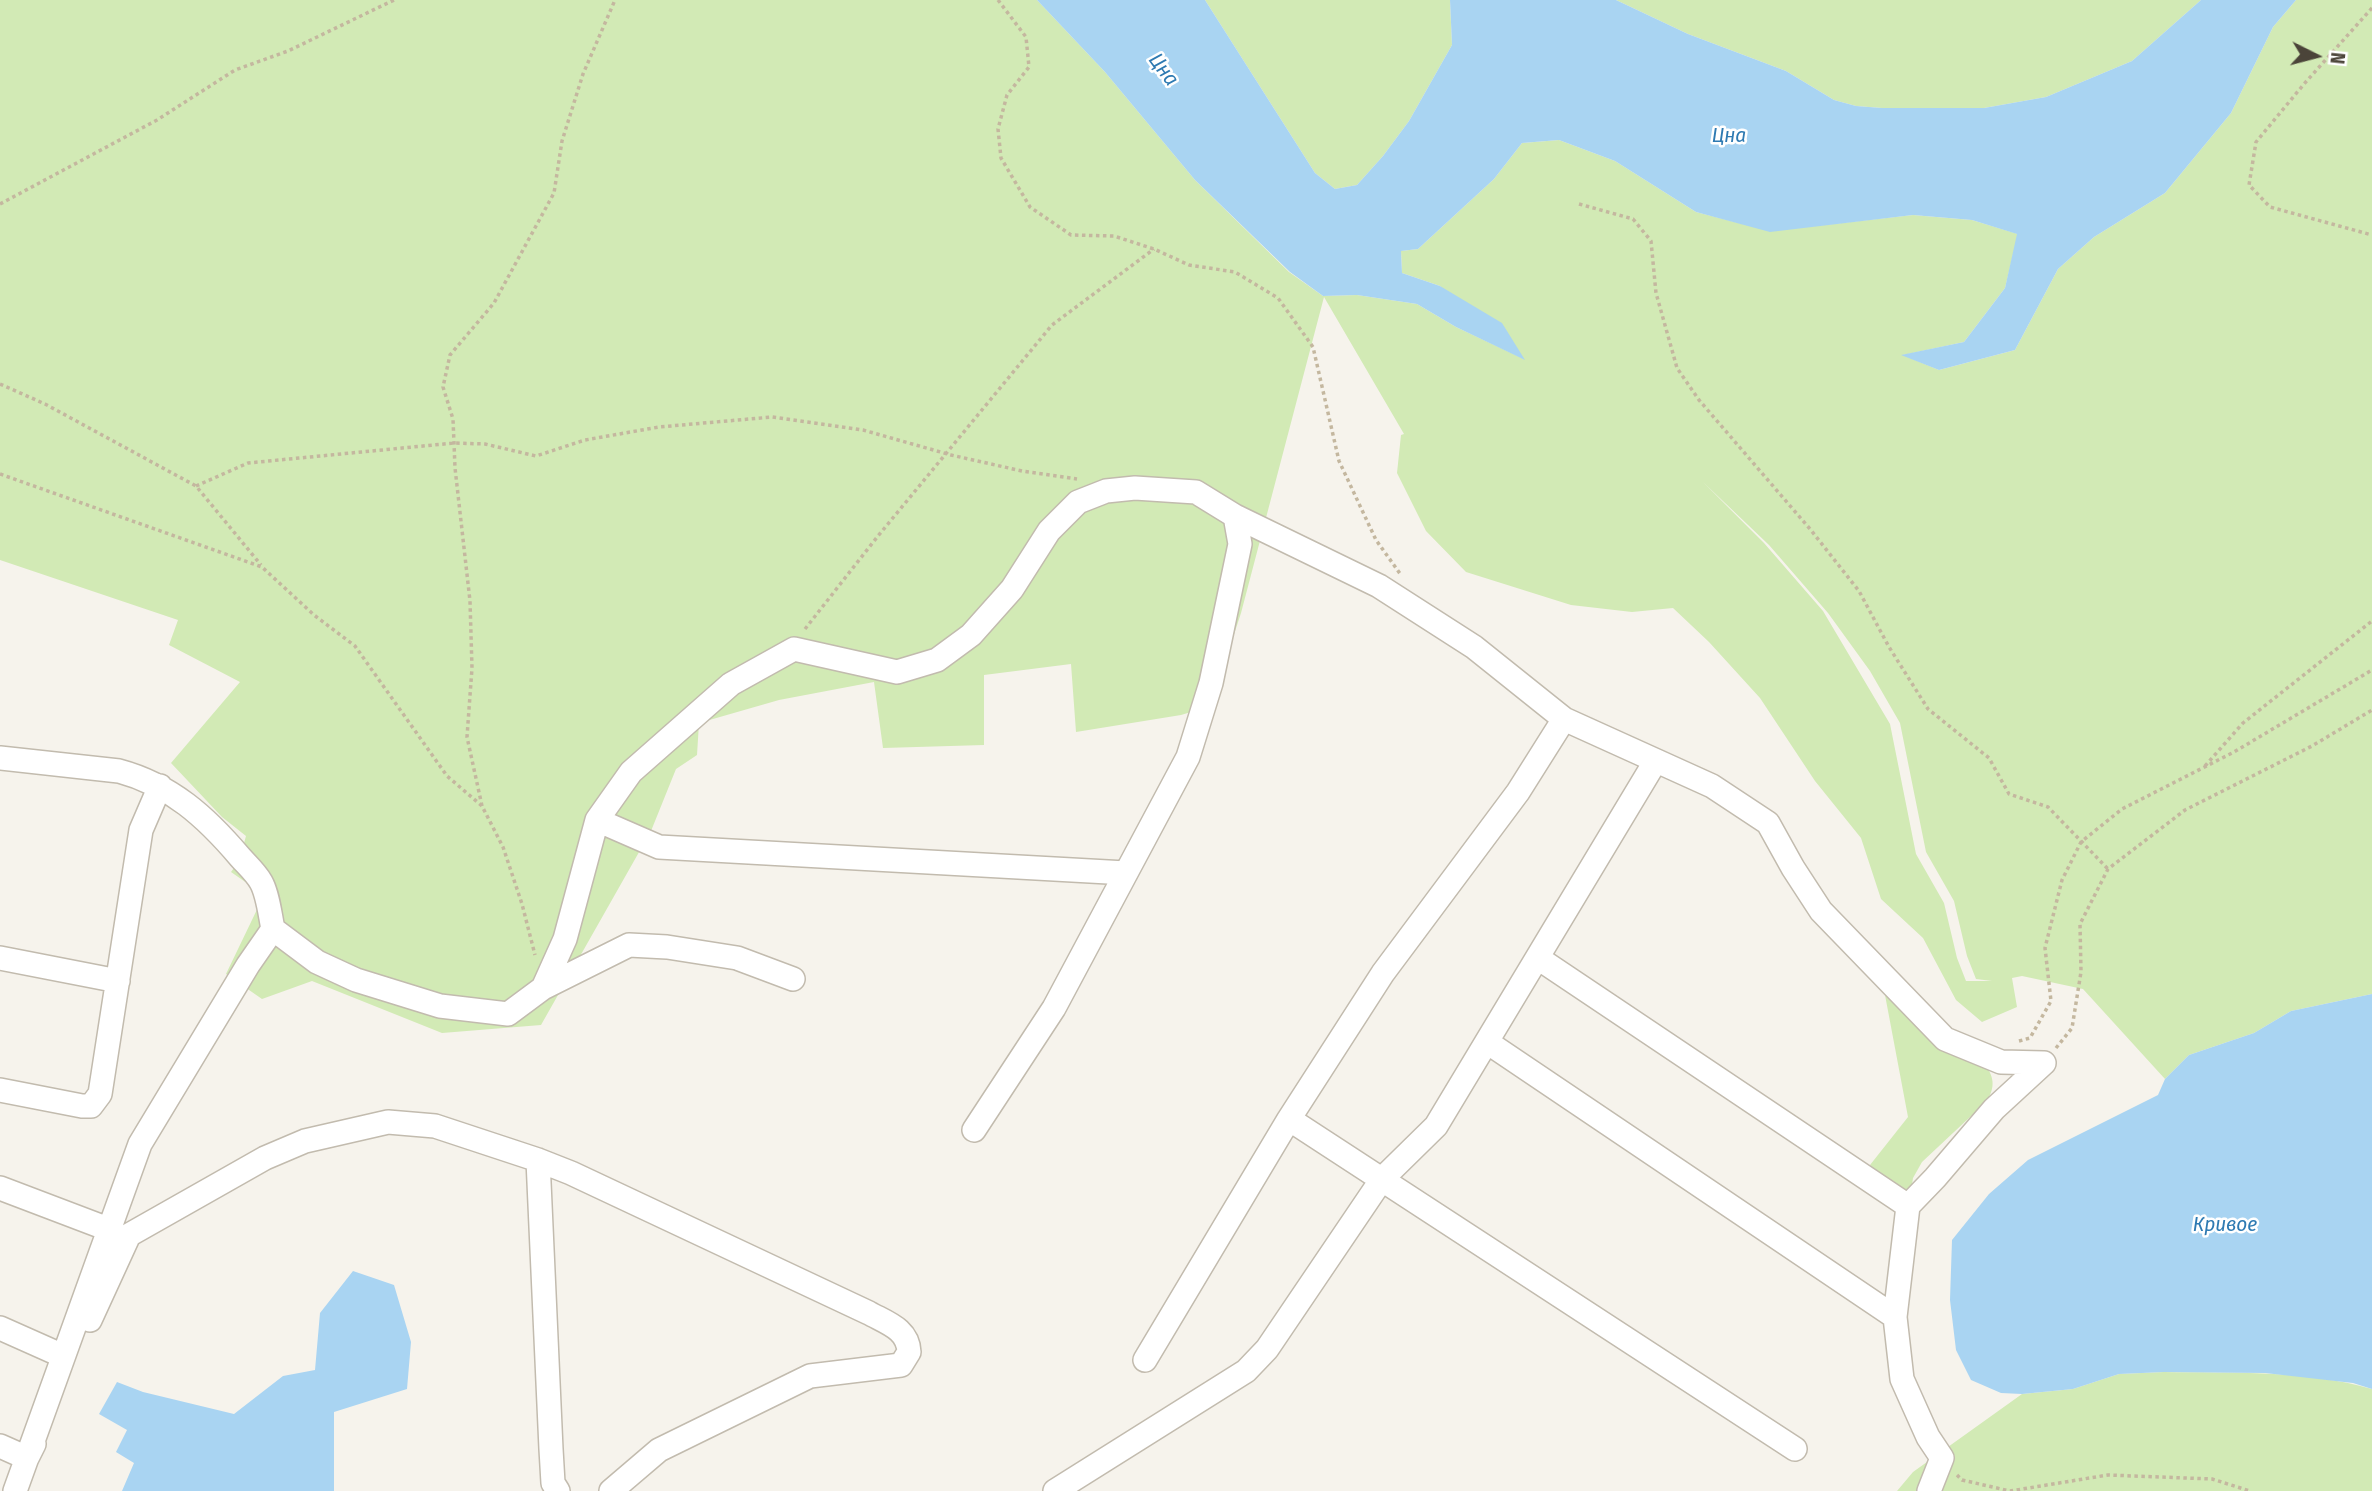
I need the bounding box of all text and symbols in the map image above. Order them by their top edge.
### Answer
north arrow [2281,21,2351,91]
water label: Цна [1143,49,1183,91]
text: N [2325,51,2349,65]
water label: Цна [1712,123,1746,149]
water label: Кривое [2193,1212,2257,1238]

